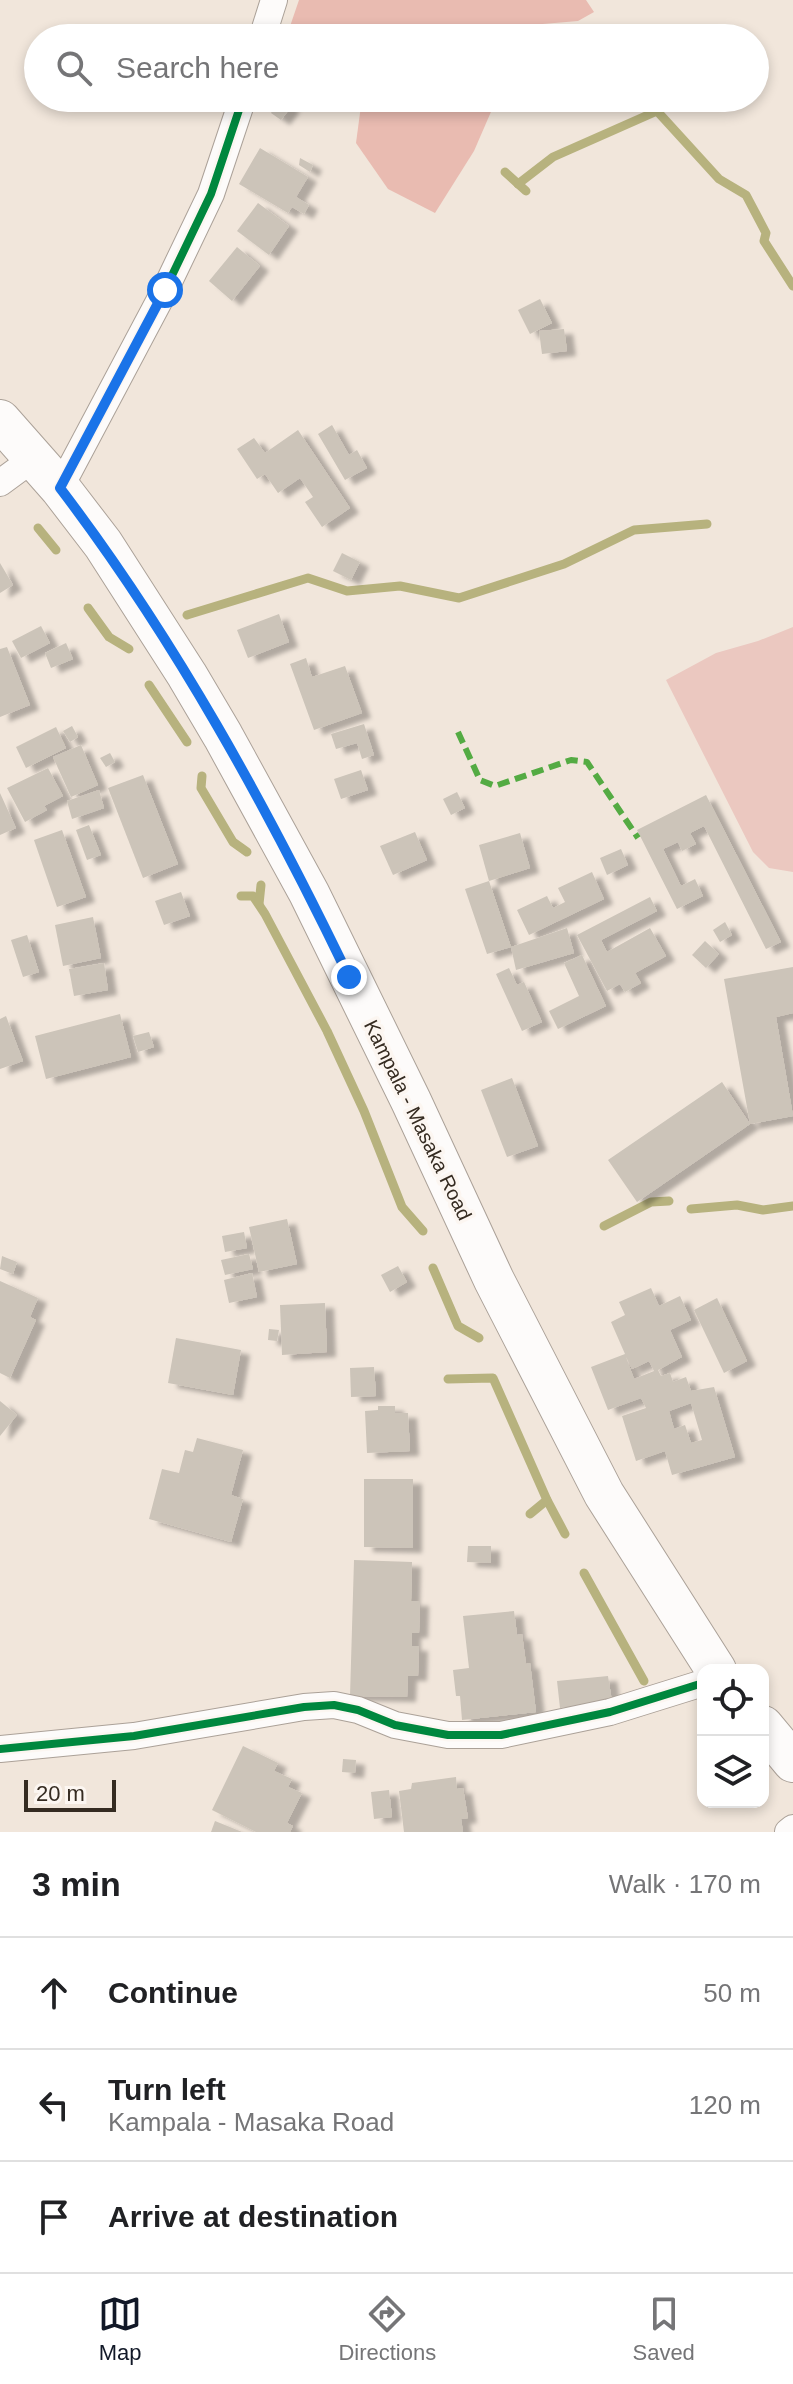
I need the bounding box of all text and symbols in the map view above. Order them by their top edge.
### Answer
search box [24,24,769,112]
icon: search [52,46,96,90]
text: Search here [116,51,279,84]
route start [147,272,183,308]
route end [331,959,367,995]
street label: Kampala - Masaka Road [360,1016,476,1224]
map controls [697,1664,769,1808]
button: locate [697,1664,769,1736]
button: layers [697,1736,769,1808]
scale bar [24,1776,116,1812]
text: 20 m [36,1781,85,1806]
text: 3 min [32,1865,121,1903]
text: Walk · 170 m [609,1869,761,1899]
icon: ahead [32,1971,76,2015]
text: Continue [108,1976,238,2009]
text: 50 m [703,1978,761,2008]
text: Turn left [108,2073,226,2106]
icon: left [32,2083,76,2127]
text: 120 m [689,2090,761,2120]
text: Kampala - Masaka Road [108,2107,394,2137]
icon: arrive [32,2195,76,2239]
text: Arrive at destination [108,2200,398,2233]
tab: Map [98,2292,142,2366]
tab: Directions [338,2292,436,2366]
tab: Saved [632,2292,695,2366]

